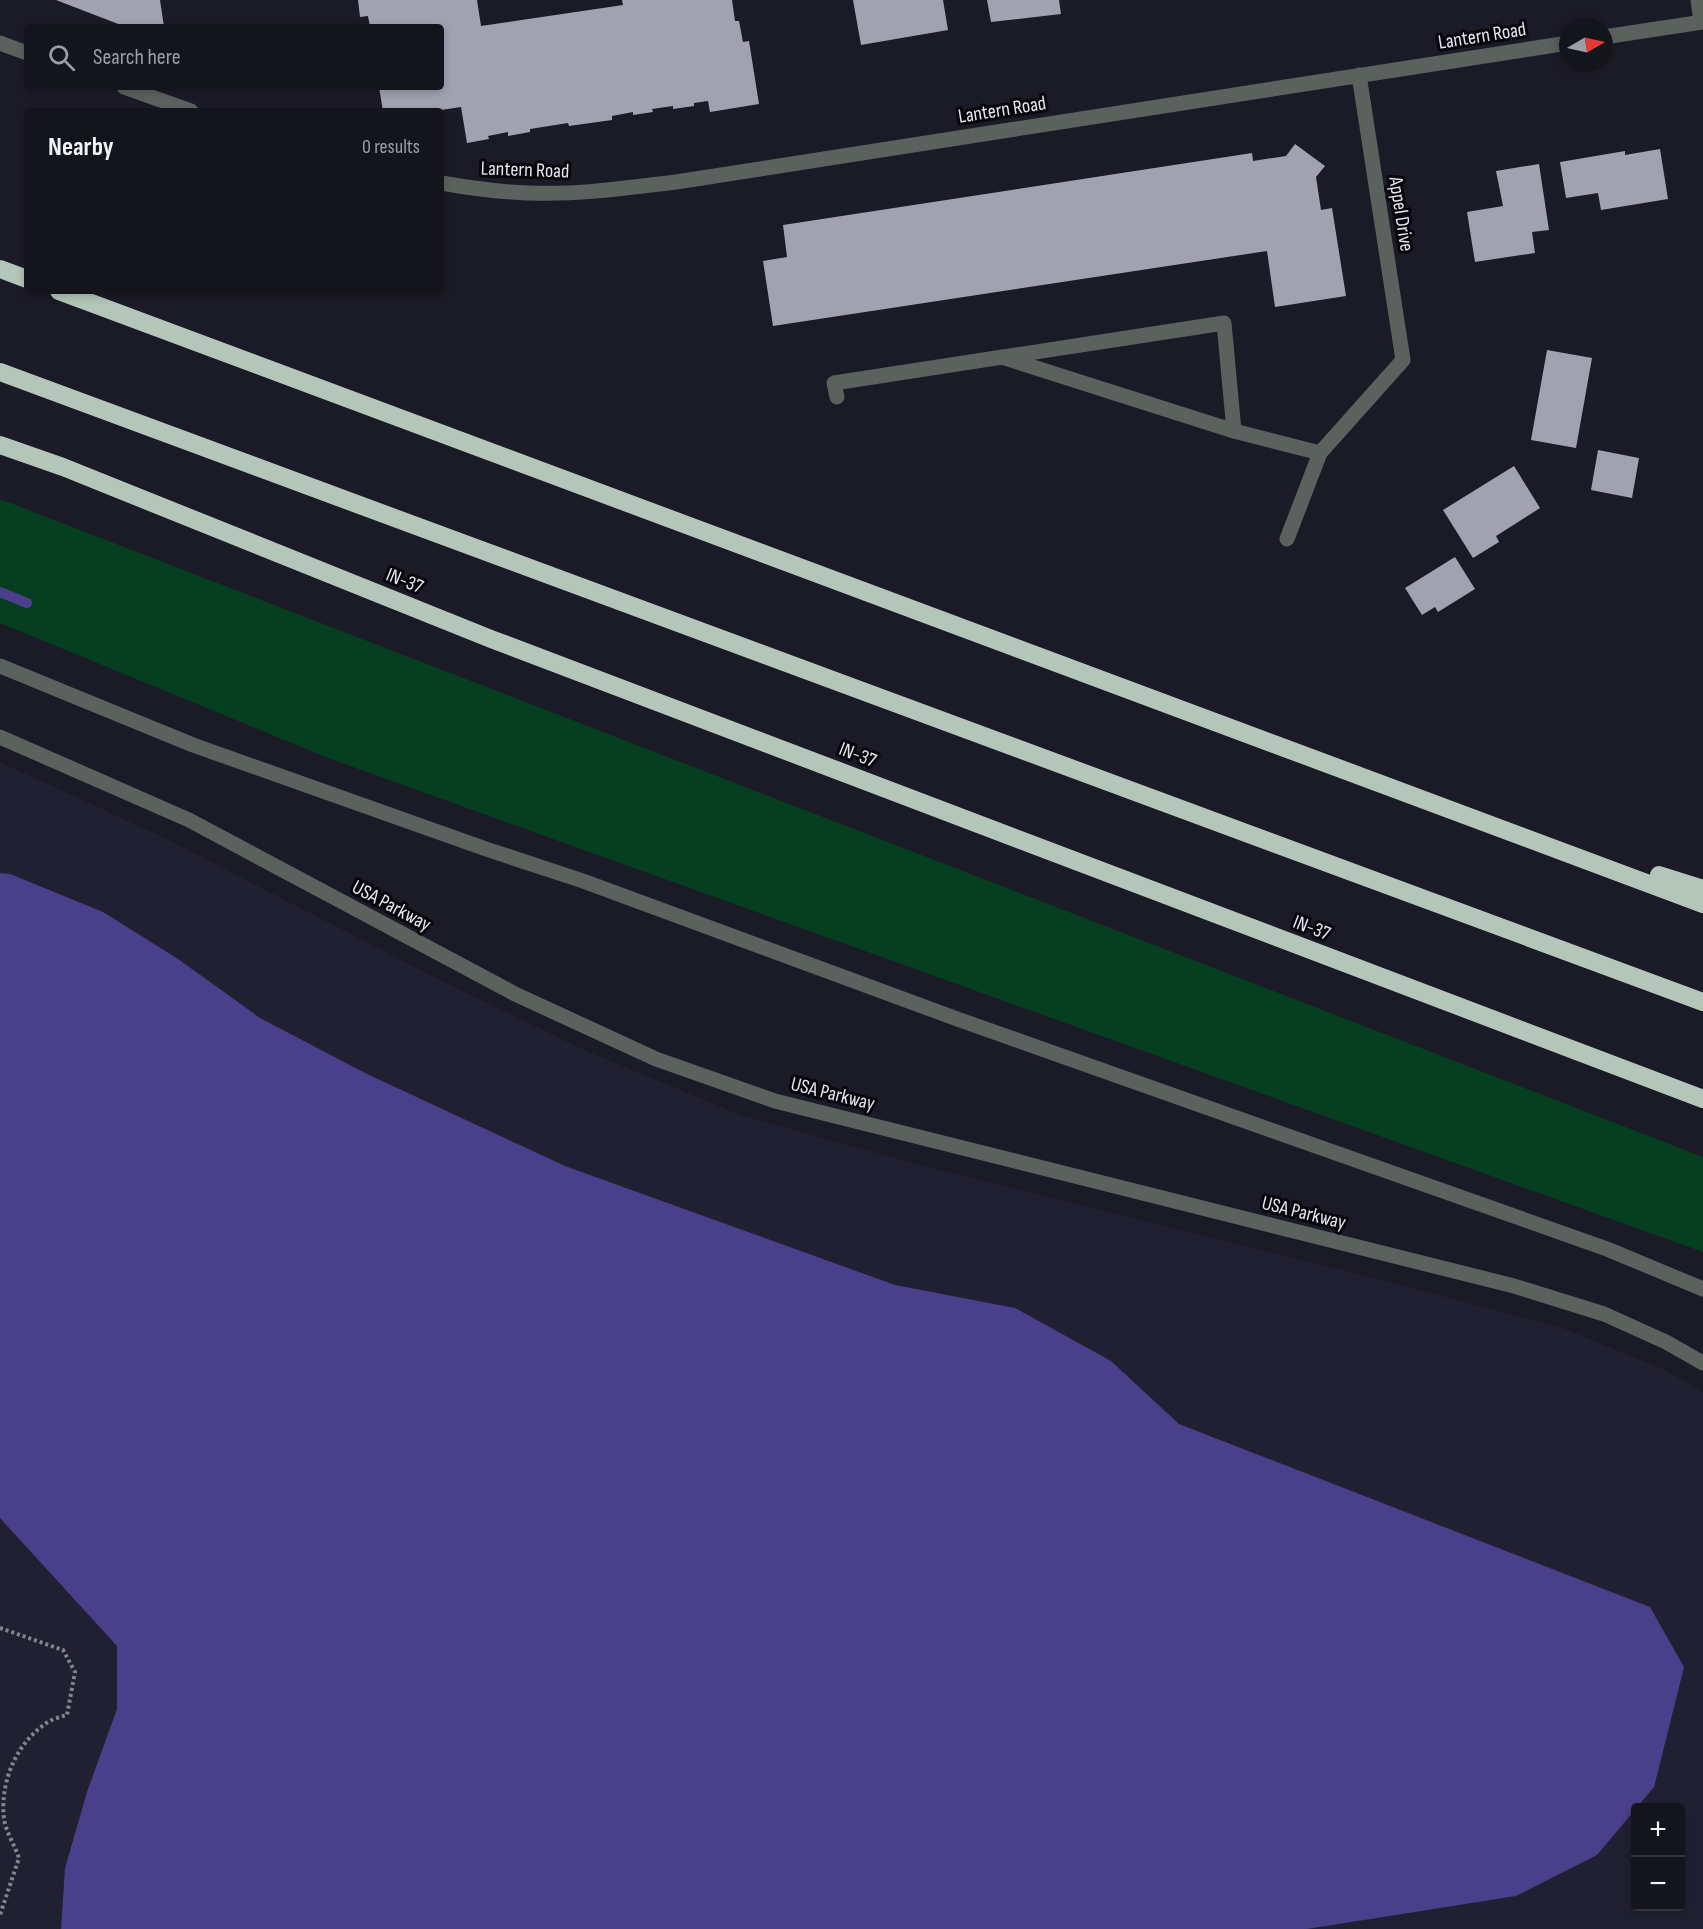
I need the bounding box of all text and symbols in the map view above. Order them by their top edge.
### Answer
street label: Lantern Road [1437,17,1528,55]
north arrow [1559,18,1613,72]
search box [24,24,444,90]
icon: search [45,41,78,74]
text: Search here [93,44,180,71]
street label: Lantern Road [957,91,1048,129]
text: Nearby [48,132,114,163]
text: 0 results [362,135,420,159]
street label: Lantern Road [480,156,570,184]
street label: Appel Drive [1383,174,1419,253]
street label: IN-37 [383,563,427,599]
street label: IN-37 [836,737,880,773]
street label: USA Parkway [348,875,435,937]
street label: IN-37 [1290,910,1334,946]
street label: USA Parkway [788,1072,878,1116]
street label: USA Parkway [1259,1191,1349,1235]
map controls [1631,1803,1685,1911]
button: + [1631,1803,1685,1857]
button: − [1631,1857,1685,1911]

